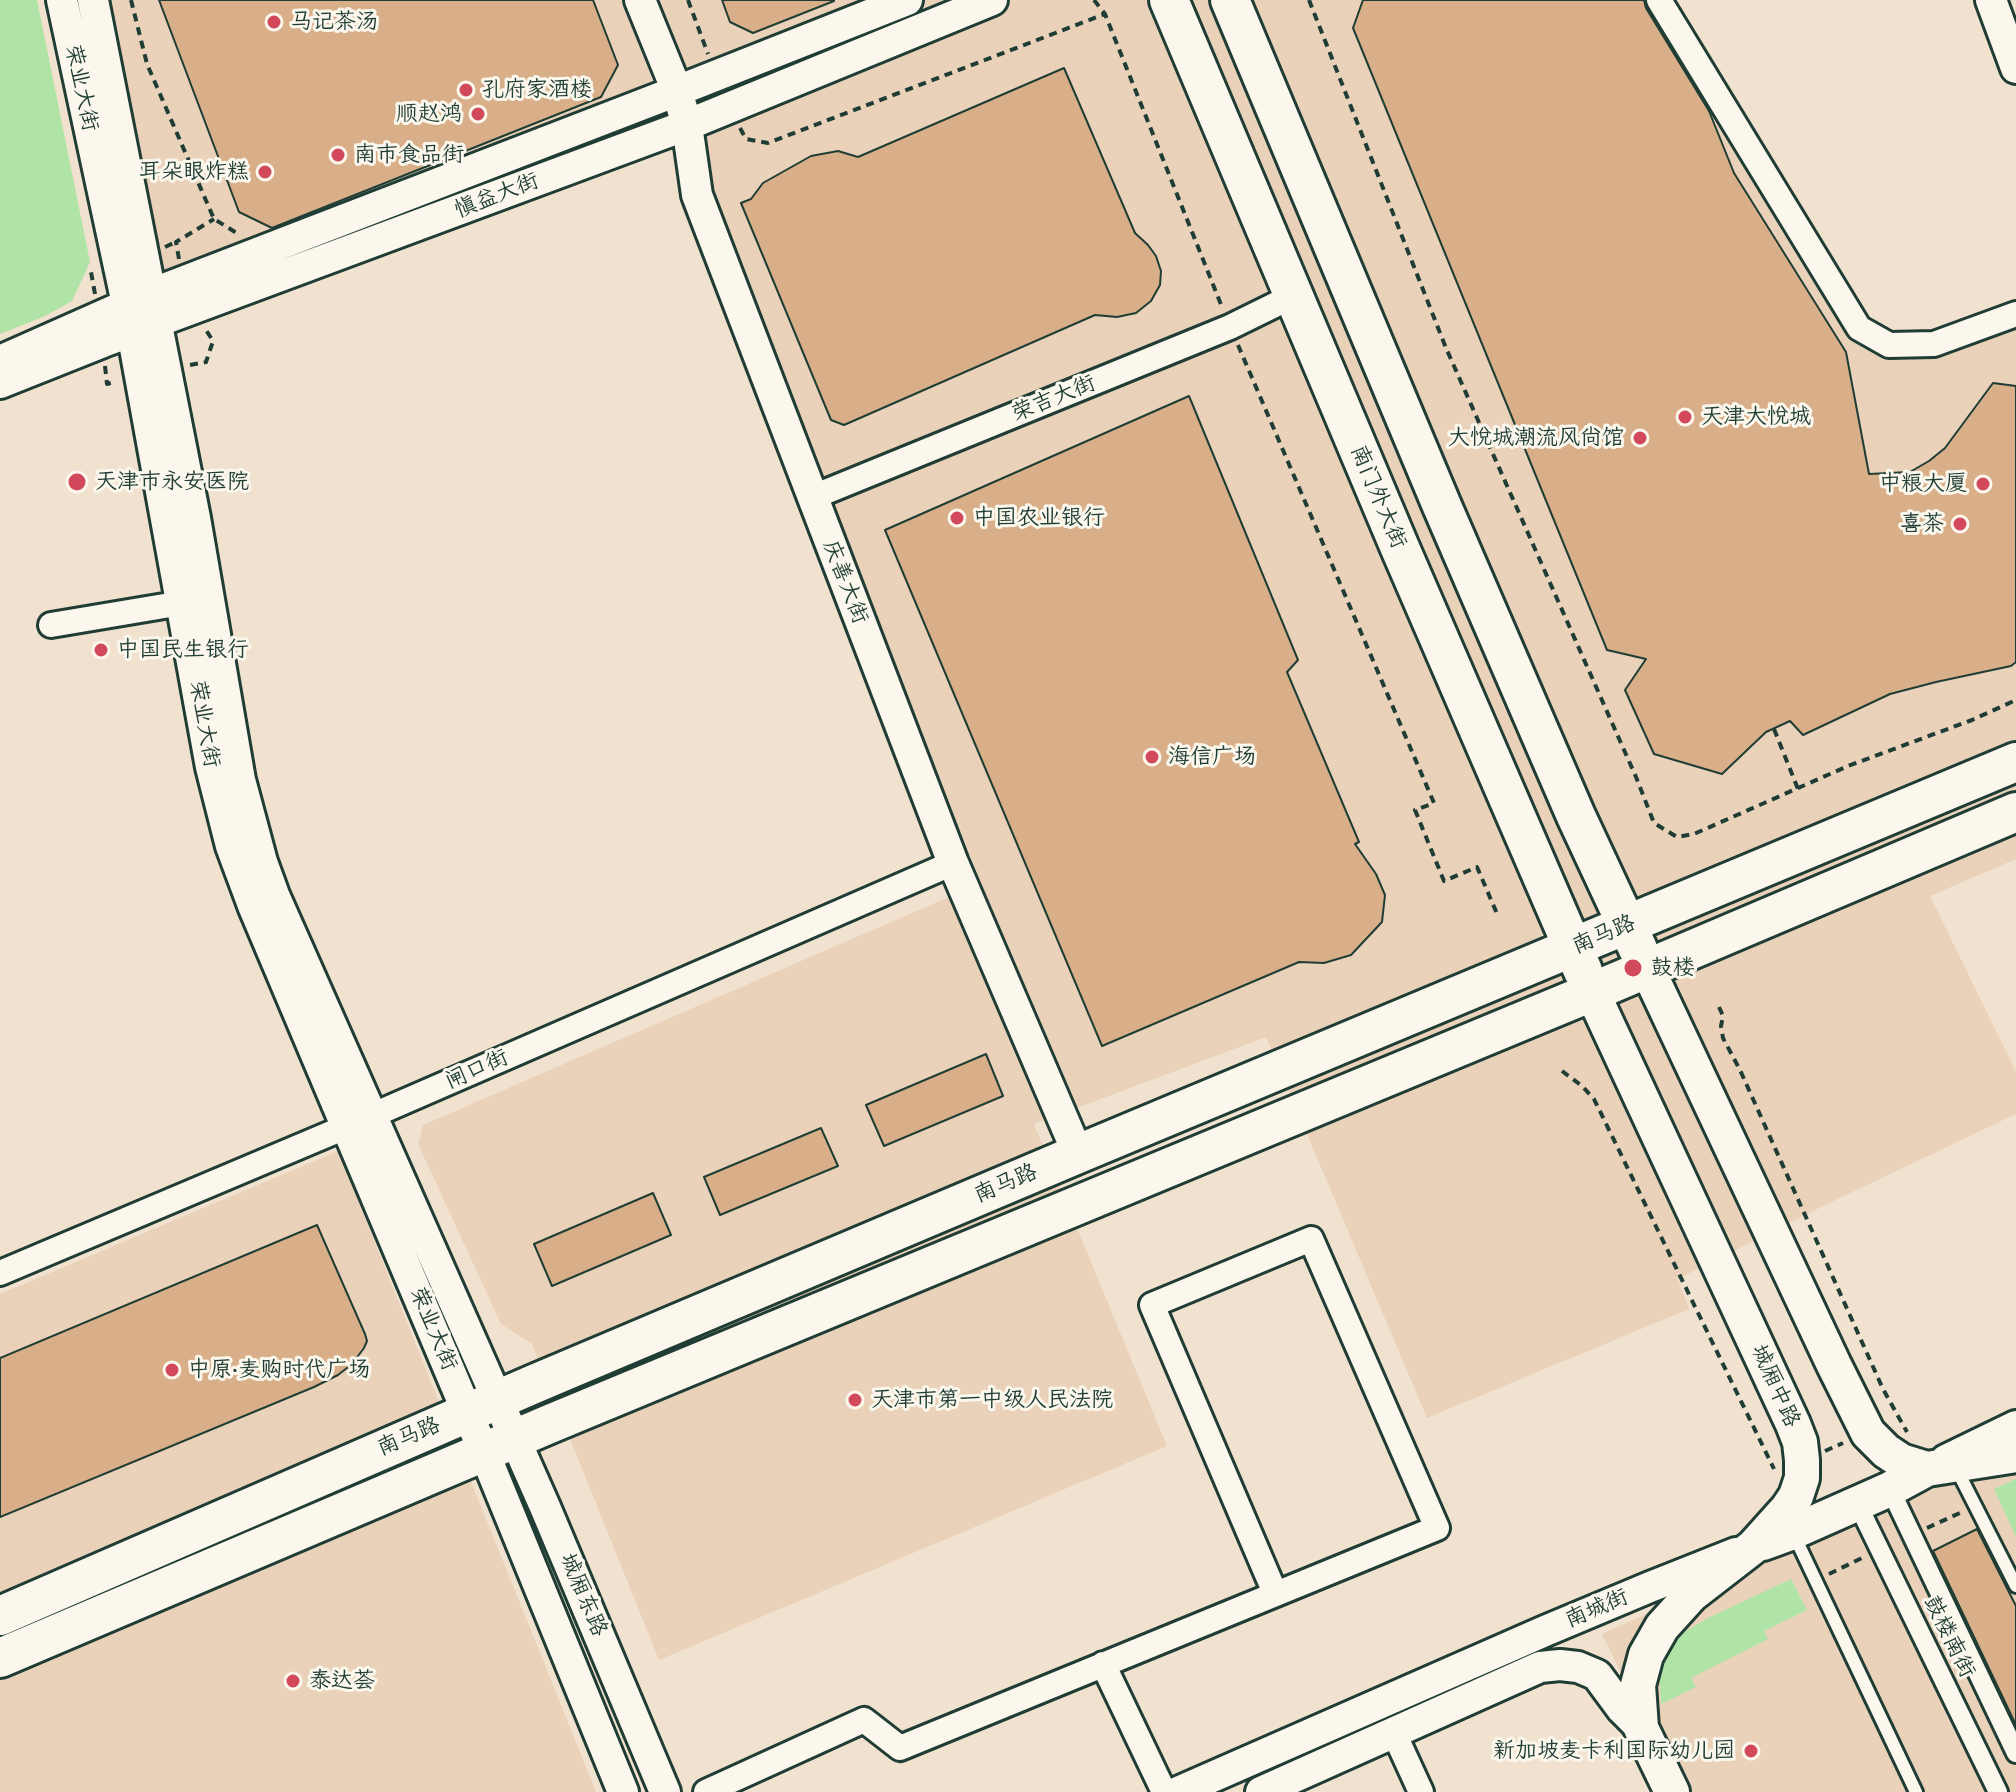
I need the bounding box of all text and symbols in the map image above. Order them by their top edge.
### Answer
place label: 马记茶汤 [290,9,378,35]
marker: 马记茶汤 [265,13,283,31]
street label: 荣业大街 [59,42,103,134]
place label: 孔府家酒楼 [482,77,592,103]
marker: 孔府家酒楼 [457,81,475,99]
place label: 顺赵鸿 [396,101,462,127]
marker: 顺赵鸿 [469,105,487,123]
place label: 南市食品街 [354,142,464,168]
marker: 南市食品街 [329,146,347,164]
place label: 耳朵眼炸糕 [139,159,249,185]
marker: 耳朵眼炸糕 [256,163,274,181]
street label: 慎益大街 [451,168,543,224]
street label: 荣吉大街 [1008,370,1100,428]
place label: 天津大悦城 [1701,404,1811,430]
marker: 天津大悦城 [1676,408,1694,426]
place label: 大悦城潮流风尚馆 [1448,425,1624,451]
marker: 大悦城潮流风尚馆 [1631,429,1649,447]
street label: 南门外大街 [1344,441,1412,553]
place label: 天津市永安医院 [95,469,249,495]
marker: 天津市永安医院 [66,471,88,493]
place label: 中粮大厦 [1879,471,1967,497]
marker: 中粮大厦 [1974,475,1992,493]
place label: 中国农业银行 [973,505,1105,531]
marker: 中国农业银行 [948,509,966,527]
place label: 喜茶 [1900,511,1944,537]
marker: 喜茶 [1951,515,1969,533]
street label: 庆善大街 [817,536,873,628]
place label: 中国民生银行 [117,637,249,663]
marker: 中国民生银行 [92,641,110,659]
street label: 荣业大街 [183,678,225,770]
place label: 海信广场 [1168,744,1256,770]
marker: 海信广场 [1143,748,1161,766]
street label: 南马路 [1568,910,1640,960]
place label: 鼓楼 [1651,955,1695,981]
marker: 鼓楼 [1622,957,1644,979]
street label: 闸口街 [441,1045,513,1095]
street label: 南马路 [970,1159,1042,1209]
street label: 荣业大街 [404,1283,462,1375]
street label: 城厢中路 [1745,1340,1805,1432]
place label: 中原·麦购时代广场 [188,1357,370,1383]
marker: 中原·麦购时代广场 [163,1361,181,1379]
place label: 天津市第一中级人民法院 [871,1387,1113,1413]
marker: 天津市第一中级人民法院 [846,1391,864,1409]
street label: 南马路 [373,1412,445,1462]
street label: 城厢东路 [554,1549,612,1641]
street label: 南城街 [1561,1584,1633,1634]
street label: 鼓楼南街 [1918,1592,1980,1682]
place label: 泰达荟 [309,1668,375,1694]
marker: 泰达荟 [284,1672,302,1690]
place label: 新加坡麦卡利国际幼儿园 [1493,1738,1735,1764]
marker: 新加坡麦卡利国际幼儿园 [1742,1742,1760,1760]

